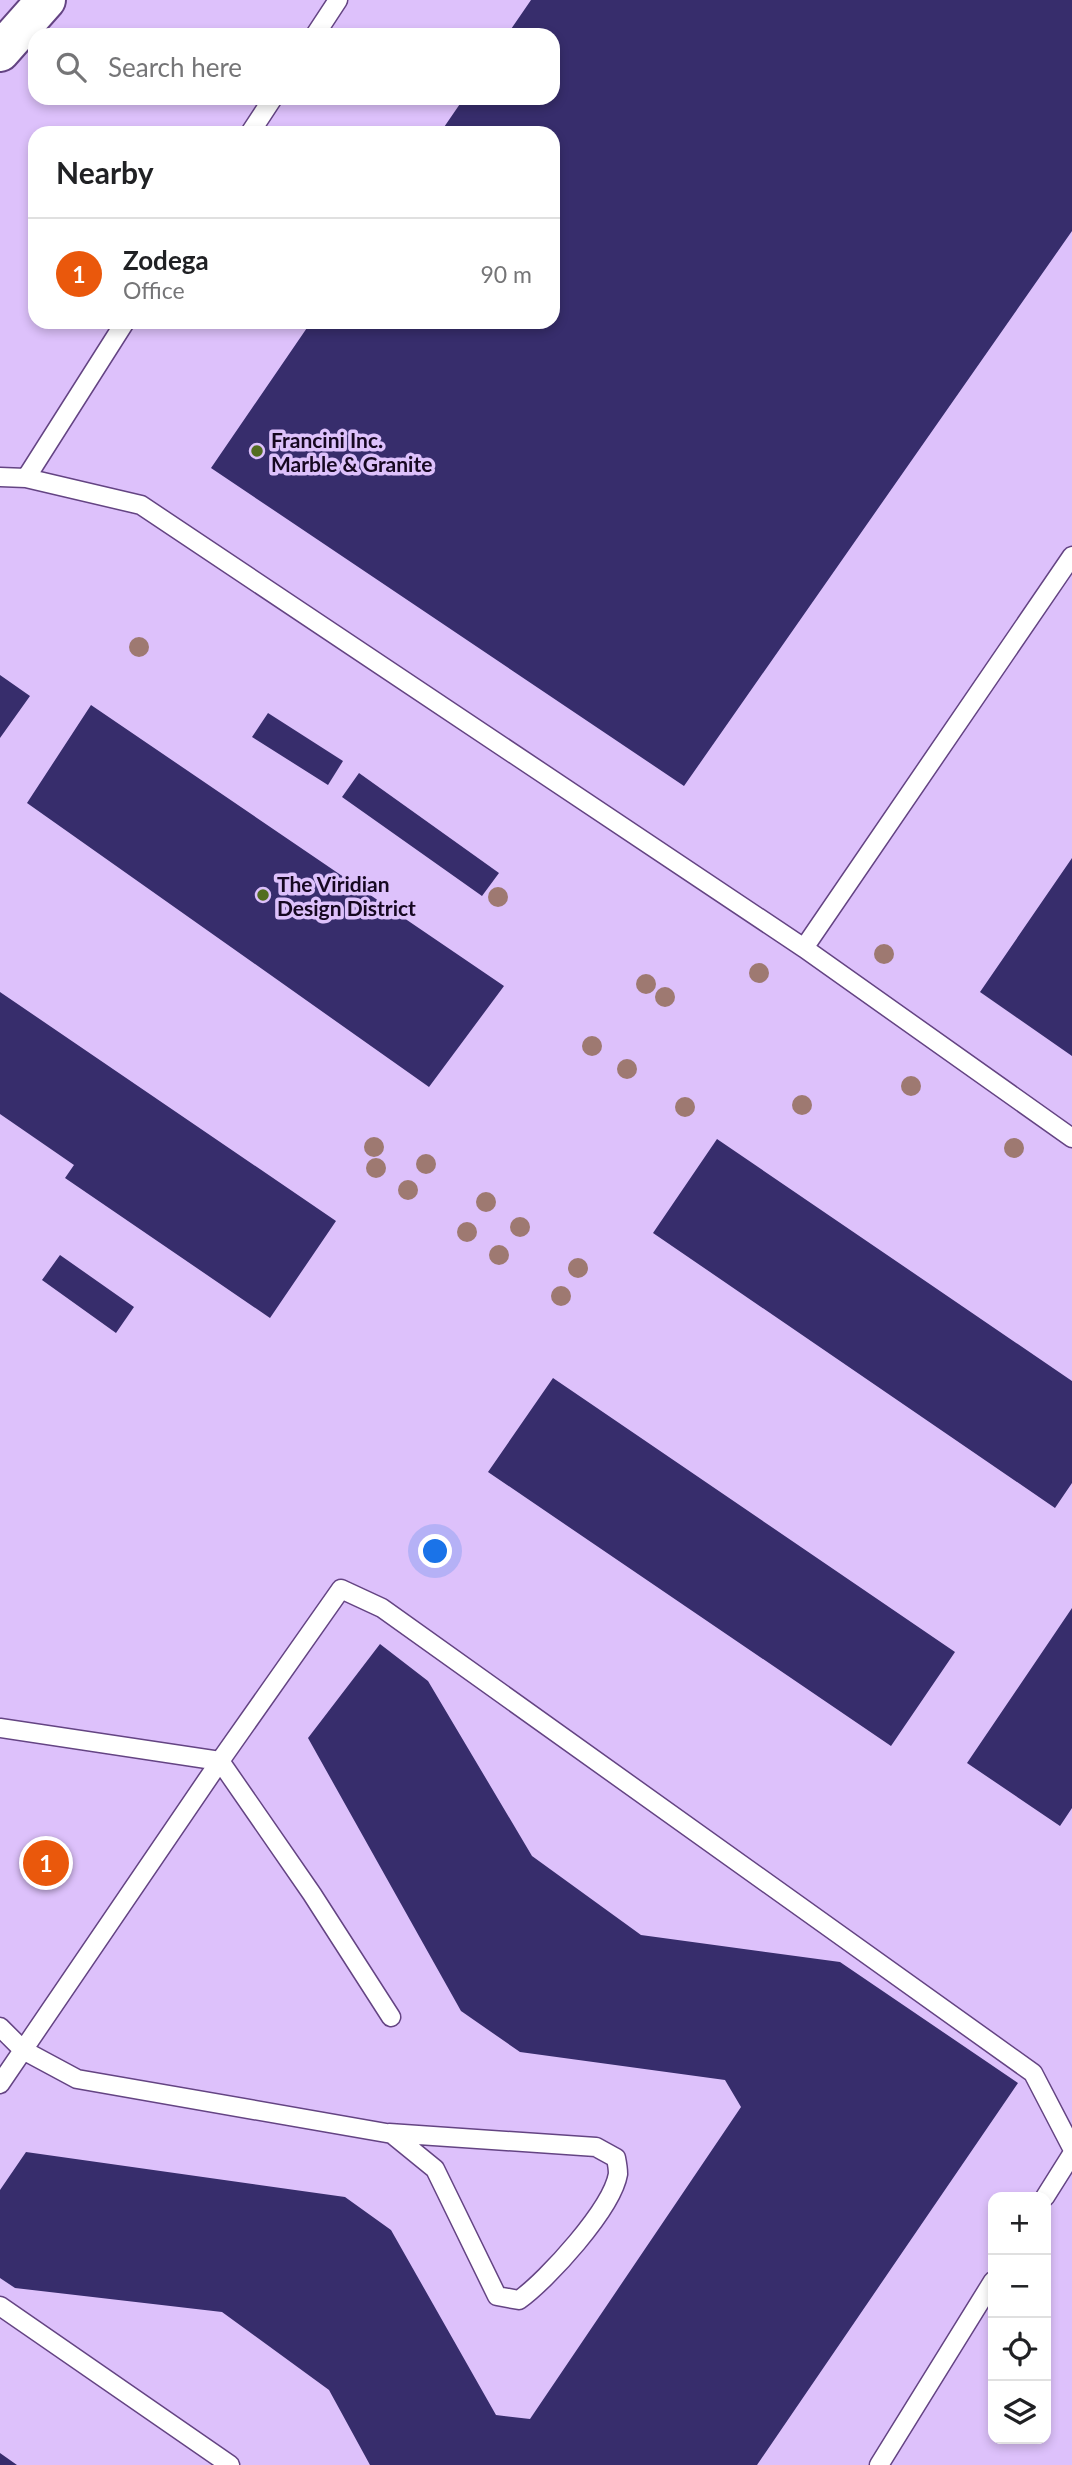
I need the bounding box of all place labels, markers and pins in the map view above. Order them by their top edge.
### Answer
place label: Francini Inc. Marble & Granite [271,427,432,476]
marker: Francini Inc. Marble & Granite [249,443,265,459]
place label: The Viridian Design District [277,871,416,920]
marker: The Viridian Design District [255,887,271,903]
pin: 1 [23,1837,69,1889]

